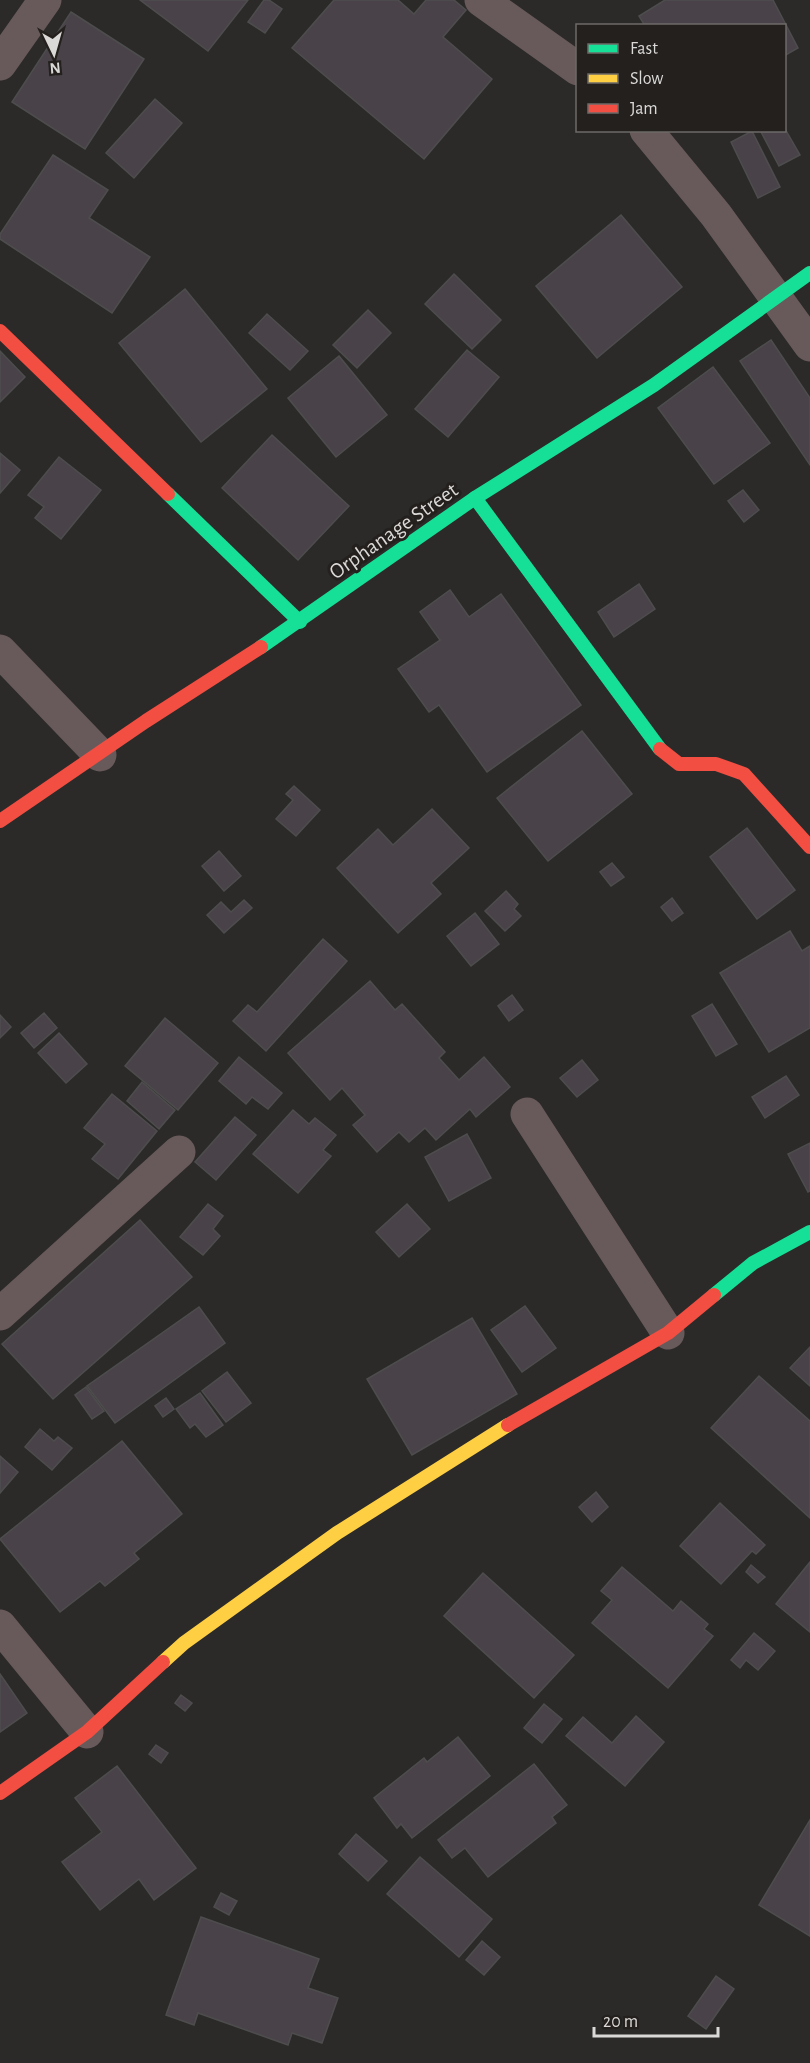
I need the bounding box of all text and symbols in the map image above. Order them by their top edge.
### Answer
north arrow [24,24,84,84]
legend [576,24,786,132]
text: Fast [630,40,658,58]
text: N [49,59,61,76]
text: Slow [630,70,663,88]
text: Jam [630,100,658,118]
street label: Orphanage Street [325,478,462,583]
scale bar [594,2000,718,2038]
text: 20 m [603,2013,638,2031]

